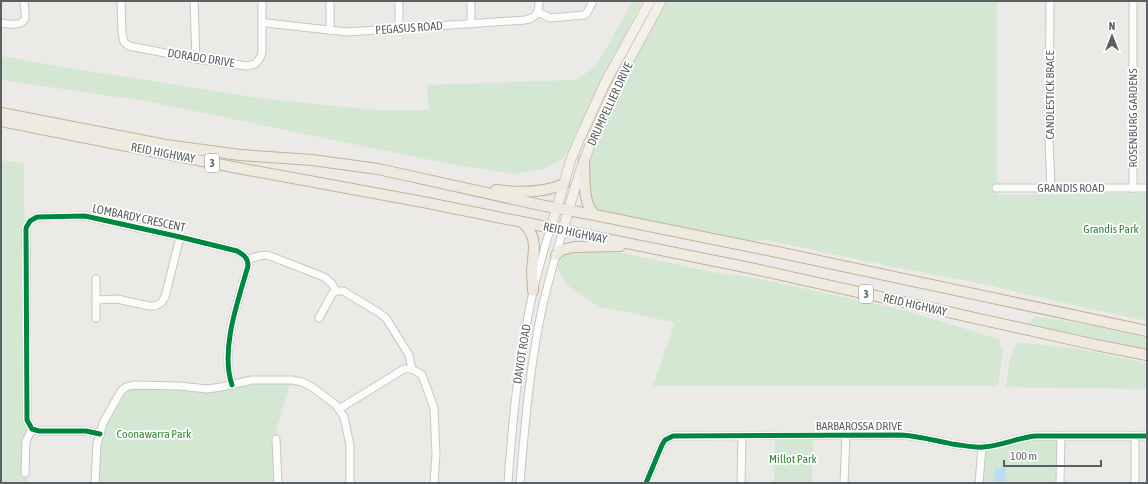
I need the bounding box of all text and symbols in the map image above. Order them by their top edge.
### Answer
north arrow [1092,16,1132,56]
street label: PEGASUS ROAD [375,19,443,37]
text: N [1109,20,1115,32]
street label: DORADO DRIVE [166,46,236,70]
street label: CANDLESTICK BRACE [1043,50,1057,140]
street label: DRUMPELLIER DRIVE [584,60,636,148]
street label: ROSENBURG GARDENS [1126,69,1140,167]
street label: REID HIGHWAY [130,140,197,166]
road number: 3 [205,154,219,172]
street label: GRANDIS ROAD [1037,181,1105,195]
street label: LOMBARDY CRESCENT [91,201,188,235]
street label: REID HIGHWAY [542,219,609,247]
park label: Grandis Park [1083,222,1139,236]
road number: 3 [859,285,873,303]
street label: REID HIGHWAY [882,291,949,319]
street label: DAVIOT ROAD [510,323,534,385]
street label: BARBAROSSA DRIVE [816,419,902,433]
park label: Coonawarra Park [117,427,192,441]
scale bar [1004,442,1101,468]
text: 100 m [1010,449,1037,463]
park label: Millot Park [769,452,818,466]

